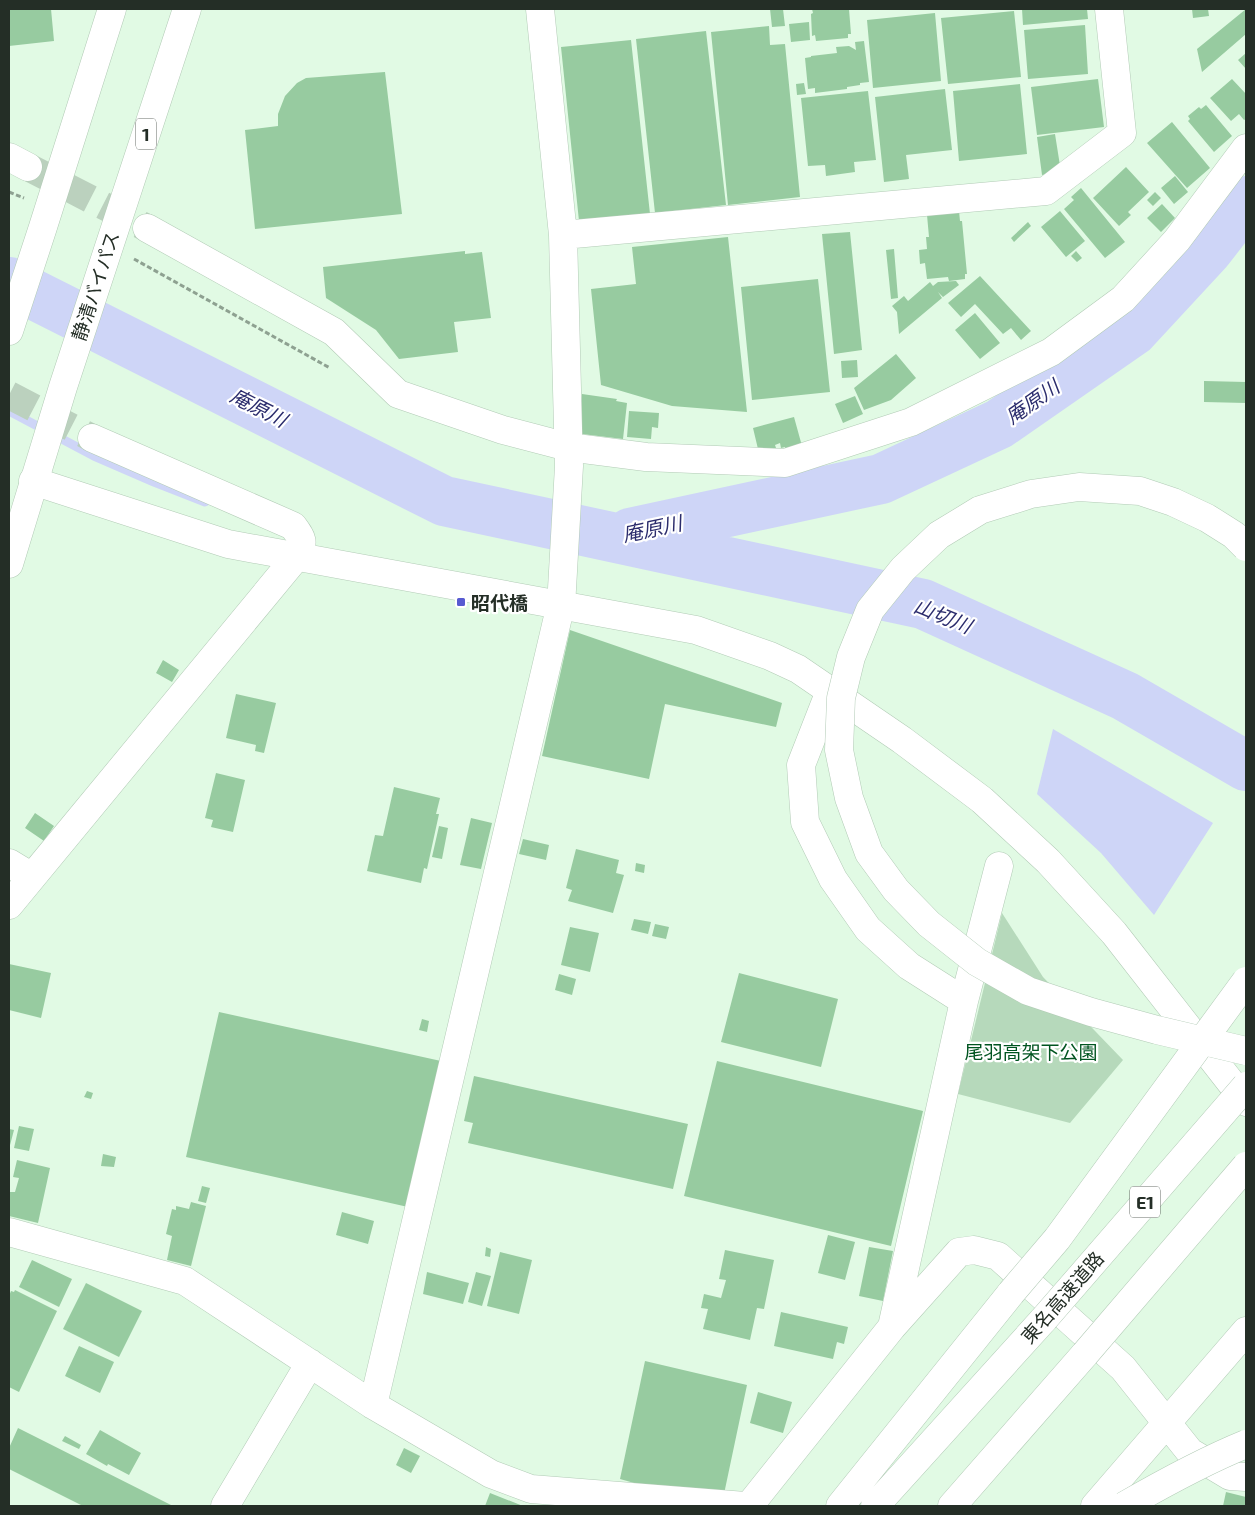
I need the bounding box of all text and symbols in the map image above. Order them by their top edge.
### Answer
road number: 1 [136,118,156,150]
street label: 静清バイパス [67,228,123,344]
water label: 庵原川 [1001,373,1065,428]
water label: 庵原川 [227,383,293,432]
water label: 庵原川 [620,510,686,546]
place label: 昭代橋 [471,591,528,614]
water label: 山切川 [911,593,977,638]
marker: 昭代橋 [455,596,467,608]
park label: 尾羽高架下公園 [964,1040,1098,1063]
road number: E1 [1130,1186,1160,1218]
street label: 東名高速道路 [1016,1246,1108,1348]

